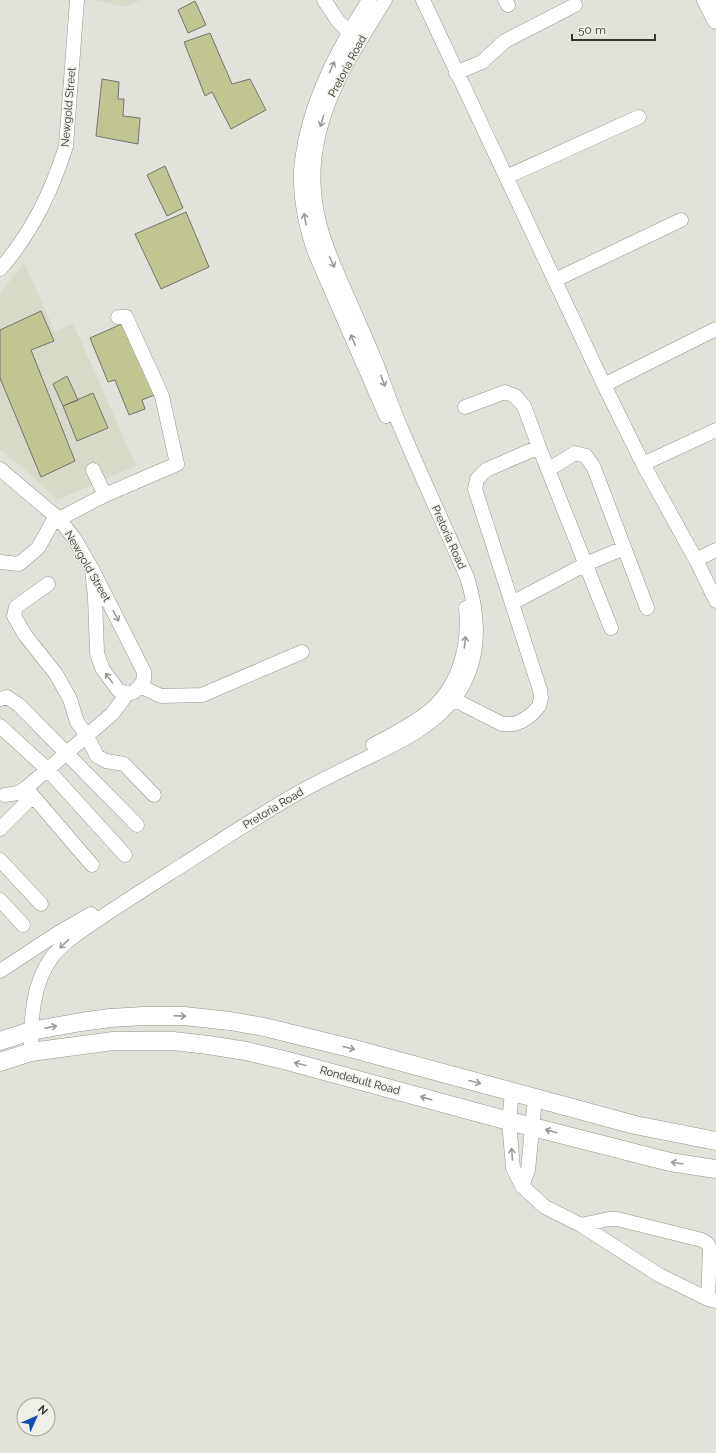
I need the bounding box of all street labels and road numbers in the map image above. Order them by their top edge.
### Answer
street label: Pretoria Road [326,33,369,100]
street label: Newgold Street [59,66,78,147]
street label: Pretoria Road [429,503,468,571]
street label: Newgold Street [62,528,113,604]
street label: Pretoria Road [241,785,306,832]
street label: Rondebult Road [318,1064,402,1097]

